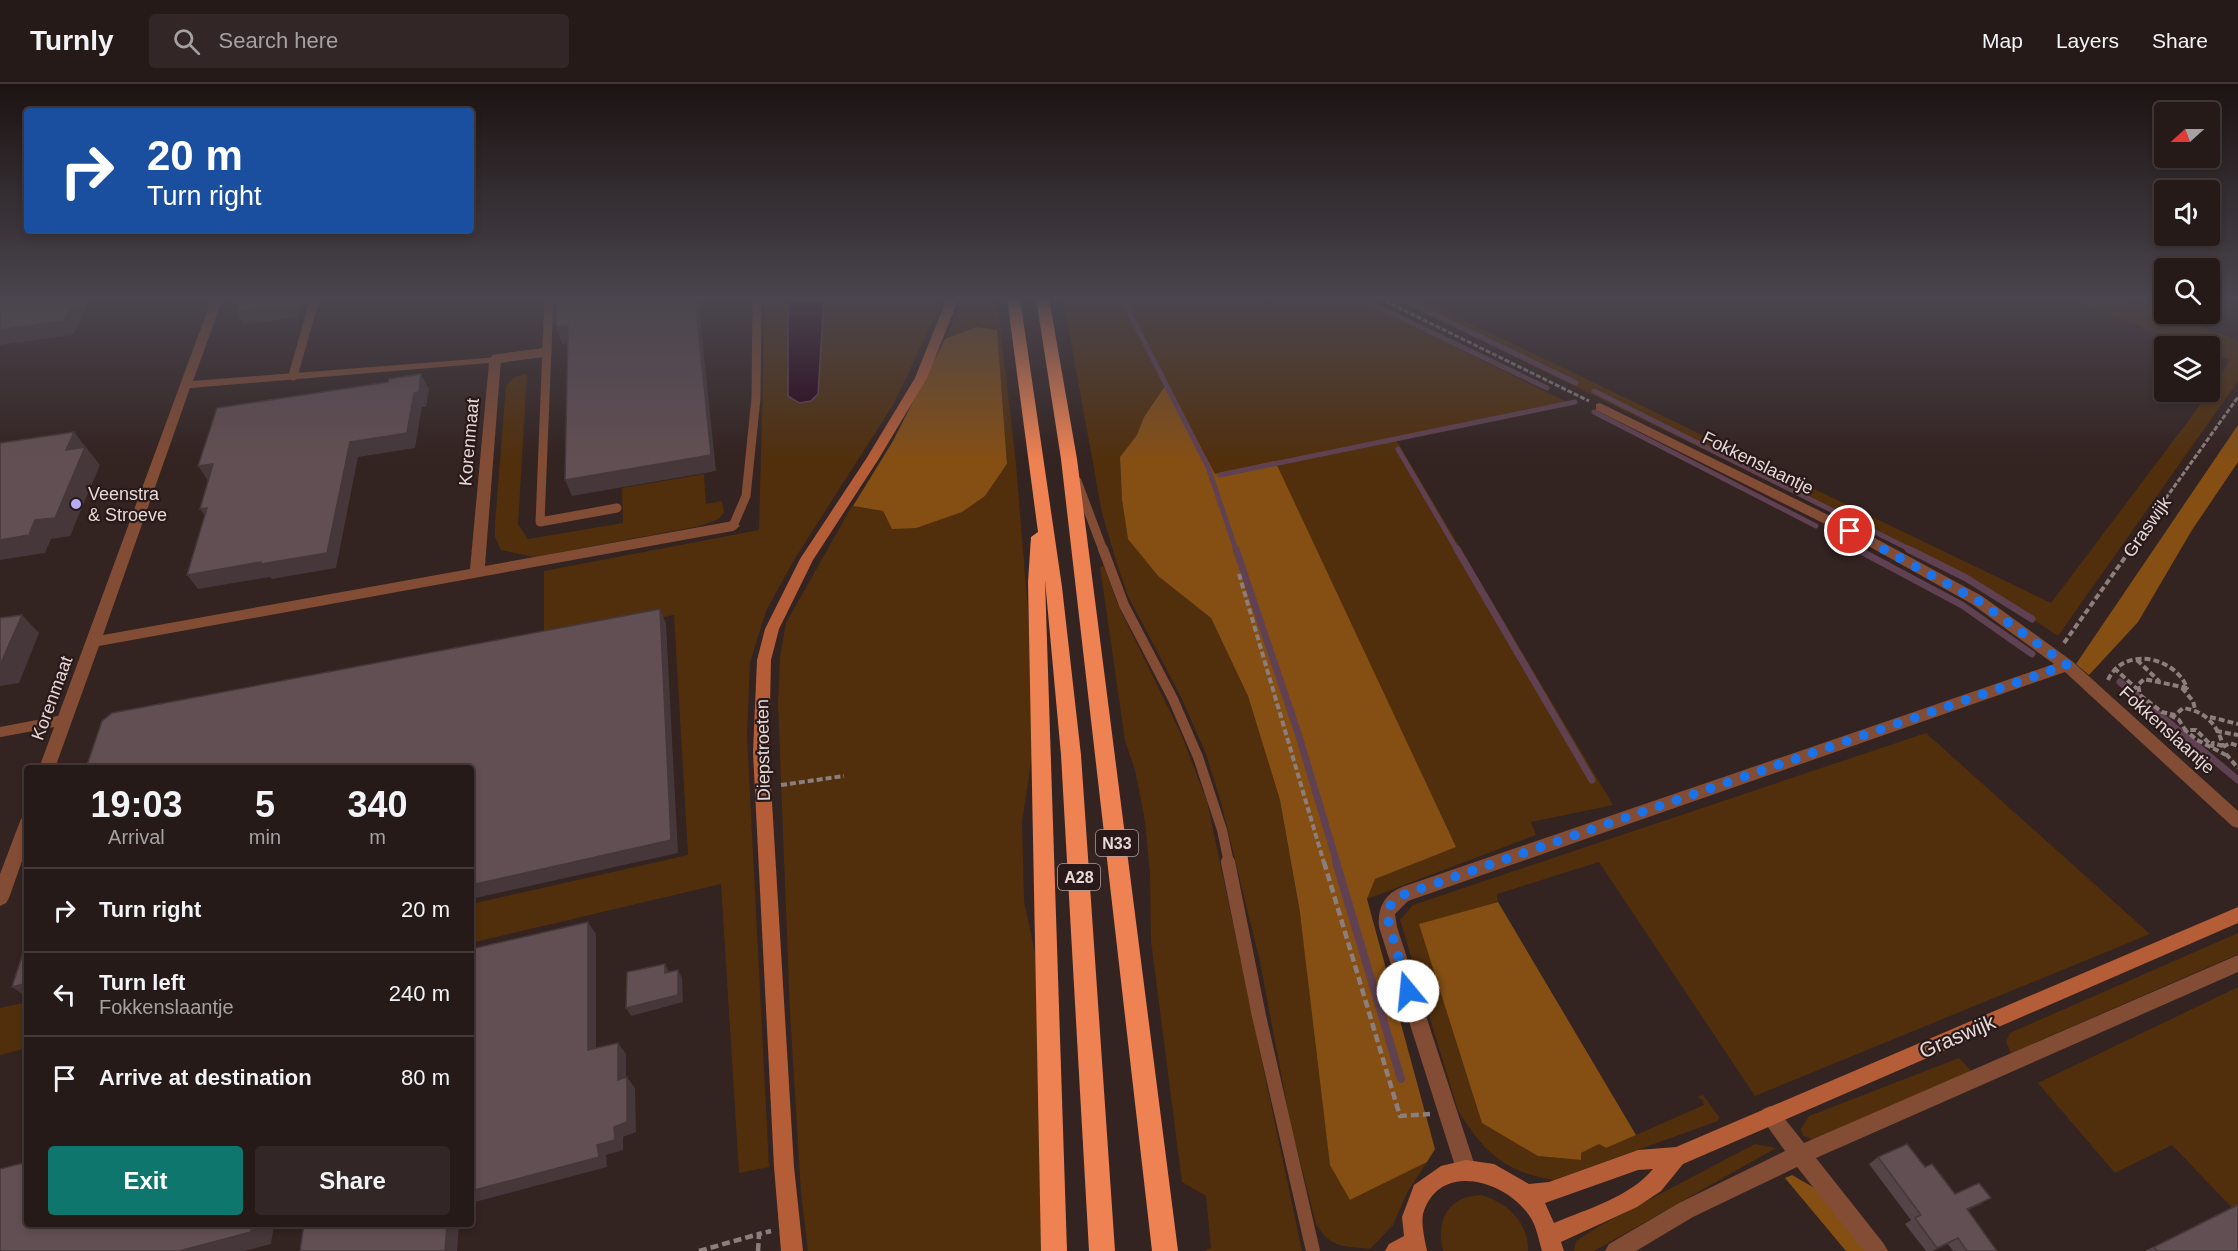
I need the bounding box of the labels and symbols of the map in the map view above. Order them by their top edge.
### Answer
north arrow [2154,102,2220,168]
street label: Korenmaat [455,397,483,487]
street label: Fokkenslaantje [1699,427,1817,499]
place label: Veenstra & Stroeve [88,484,167,525]
street label: Graswijk [2119,492,2176,561]
marker: Veenstra & Stroeve [69,497,83,511]
pin [1824,505,1875,556]
street label: Korenmaat [28,653,76,743]
street label: Fokkenslaantje [2115,682,2219,778]
street label: Diepstroeten [752,699,774,801]
road number: N33 [1096,830,1138,856]
road number: A28 [1058,864,1100,890]
position arrow [1376,959,1440,1023]
street label: Graswijk [1915,1009,1999,1062]

